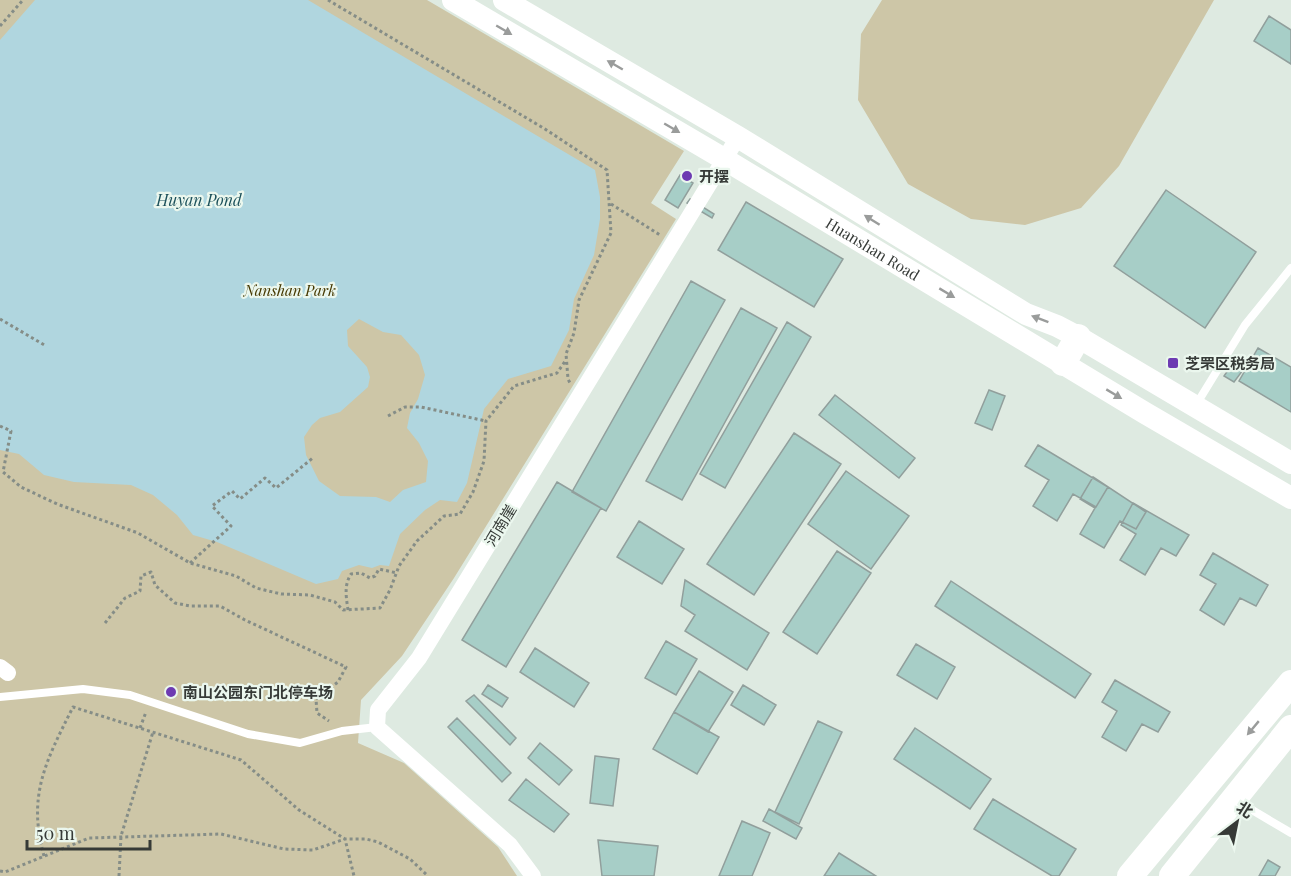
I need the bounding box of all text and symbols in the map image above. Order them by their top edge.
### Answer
one-way arrow [496,24,512,35]
one-way arrow [607,60,623,71]
one-way arrow [664,123,680,134]
place label: 开摆 [699,166,729,186]
marker: 开摆 [680,169,694,183]
water label: Huyan Pond [155,189,243,210]
street label: Huanshan Road [822,213,924,285]
one-way arrow [864,214,880,225]
park label: Nanshan Park [242,280,336,300]
one-way arrow [939,288,955,299]
one-way arrow [1030,314,1048,324]
place label: 芝罘区税务局 [1185,353,1275,373]
marker: 芝罘区税务局 [1166,356,1180,370]
one-way arrow [1106,389,1123,399]
street label: 河南崖 [480,501,520,549]
place label: 南山公园东门北停车场 [183,682,333,702]
marker: 南山公园东门北停车场 [164,685,178,699]
one-way arrow [1247,720,1260,736]
north arrow [1207,792,1267,852]
text: 北 [1233,796,1258,822]
scale bar [27,813,150,851]
text: 50 m [36,821,75,845]

